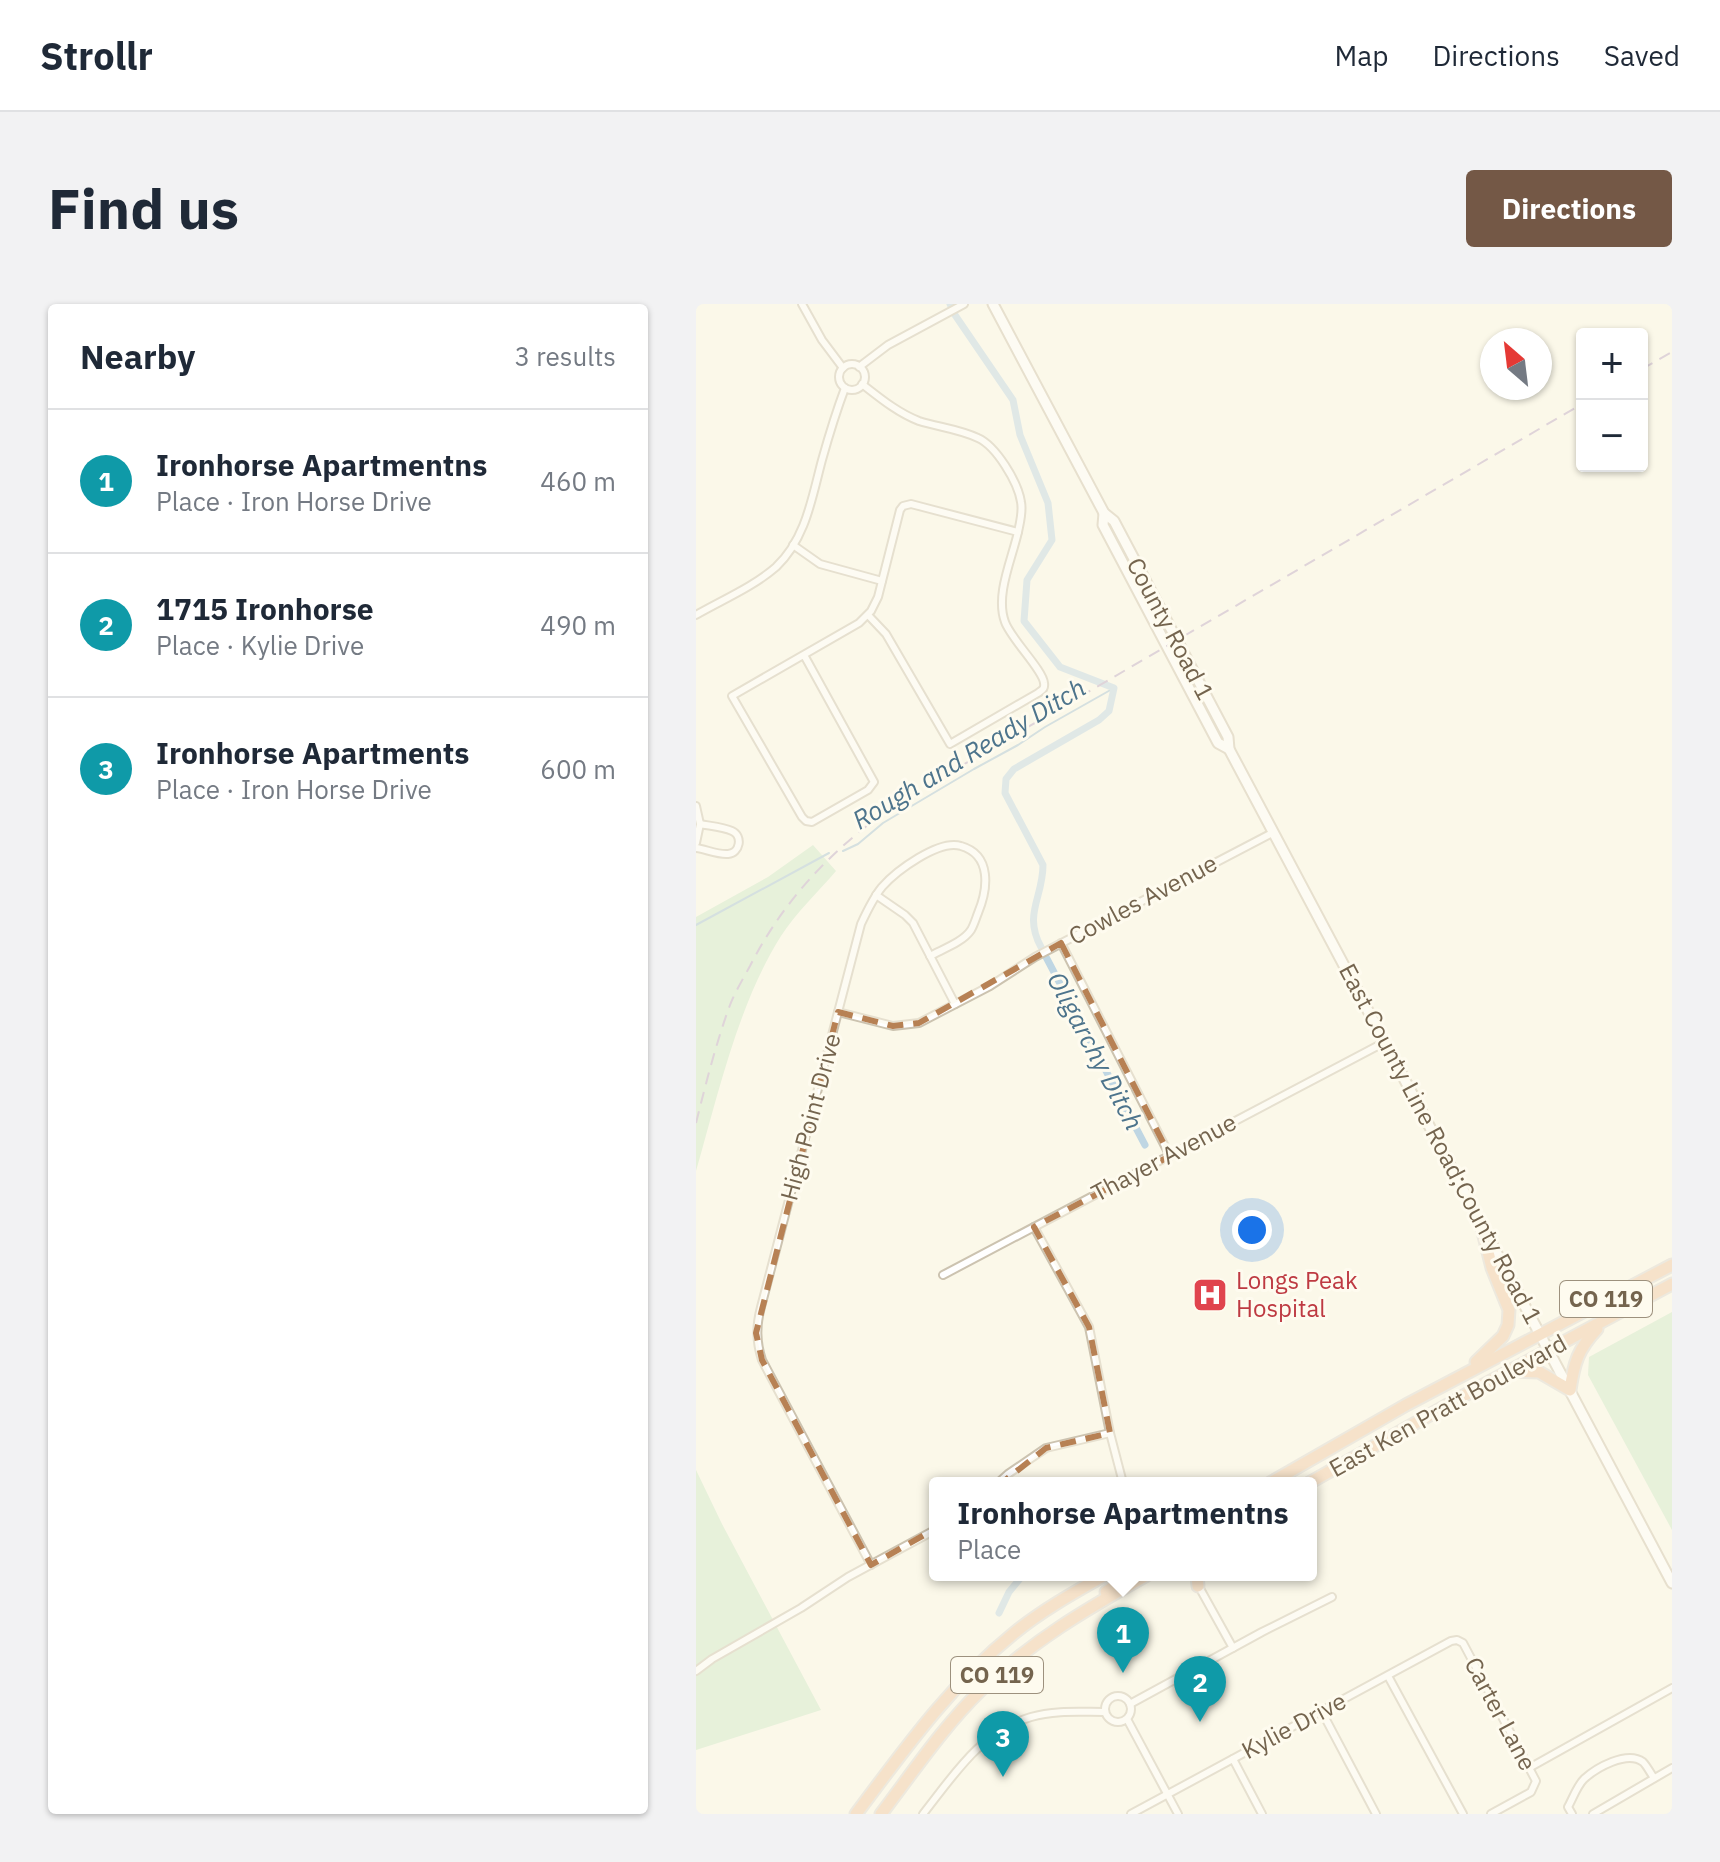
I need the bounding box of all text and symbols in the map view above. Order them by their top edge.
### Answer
text: Strollr [40,31,153,80]
text: Map [1334,37,1388,74]
text: Directions [1432,37,1560,74]
text: Saved [1604,37,1680,74]
button: Directions [1466,170,1672,247]
text: Find us [48,172,239,244]
north arrow [1480,328,1552,400]
map controls [1576,328,1648,472]
button: + [1576,328,1648,400]
text: Nearby [80,334,195,378]
text: 3 results [514,339,616,373]
button: − [1576,400,1648,472]
text: Ironhorse Apartmentns [156,445,487,484]
text: 1 [98,464,114,498]
text: 460 m [540,464,616,498]
text: Place · Iron Horse Drive [156,484,432,518]
street label: County Road 1 [1120,552,1222,705]
text: 1715 Ironhorse [156,589,374,628]
text: 2 [98,608,114,642]
text: 490 m [540,608,616,642]
text: Place · Kylie Drive [156,628,364,662]
water label: Rough and Ready Ditch [845,670,1092,836]
text: Ironhorse Apartments [156,733,469,772]
text: 3 [98,752,114,786]
text: 600 m [540,752,616,786]
text: Place · Iron Horse Drive [156,772,432,806]
street label: Cowles Avenue [1063,847,1222,952]
street label: East County Line Road;County Road 1 [1332,958,1550,1329]
water label: Oligarchy Ditch [1040,966,1152,1135]
street label: High Point Drive [772,1030,848,1204]
street label: Thayer Avenue [1086,1106,1242,1209]
your location [1232,1210,1272,1250]
place label: Longs Peak Hospital [1236,1264,1358,1324]
hospital icon: Longs Peak Hospital [1191,1276,1229,1314]
road number: CO 119 [1560,1281,1652,1317]
street label: East Ken Pratt Boulevard [1323,1326,1572,1484]
popup [929,1477,1317,1581]
text: Ironhorse Apartmentns [957,1493,1289,1532]
text: Place [957,1532,1021,1566]
pin: 1 [1097,1607,1149,1673]
street label: Carter Lane [1458,1651,1544,1776]
pin: 2 [1174,1656,1226,1722]
road number: CO 119 [951,1657,1043,1693]
street label: Kylie Drive [1236,1684,1351,1766]
pin: 3 [977,1711,1029,1777]

